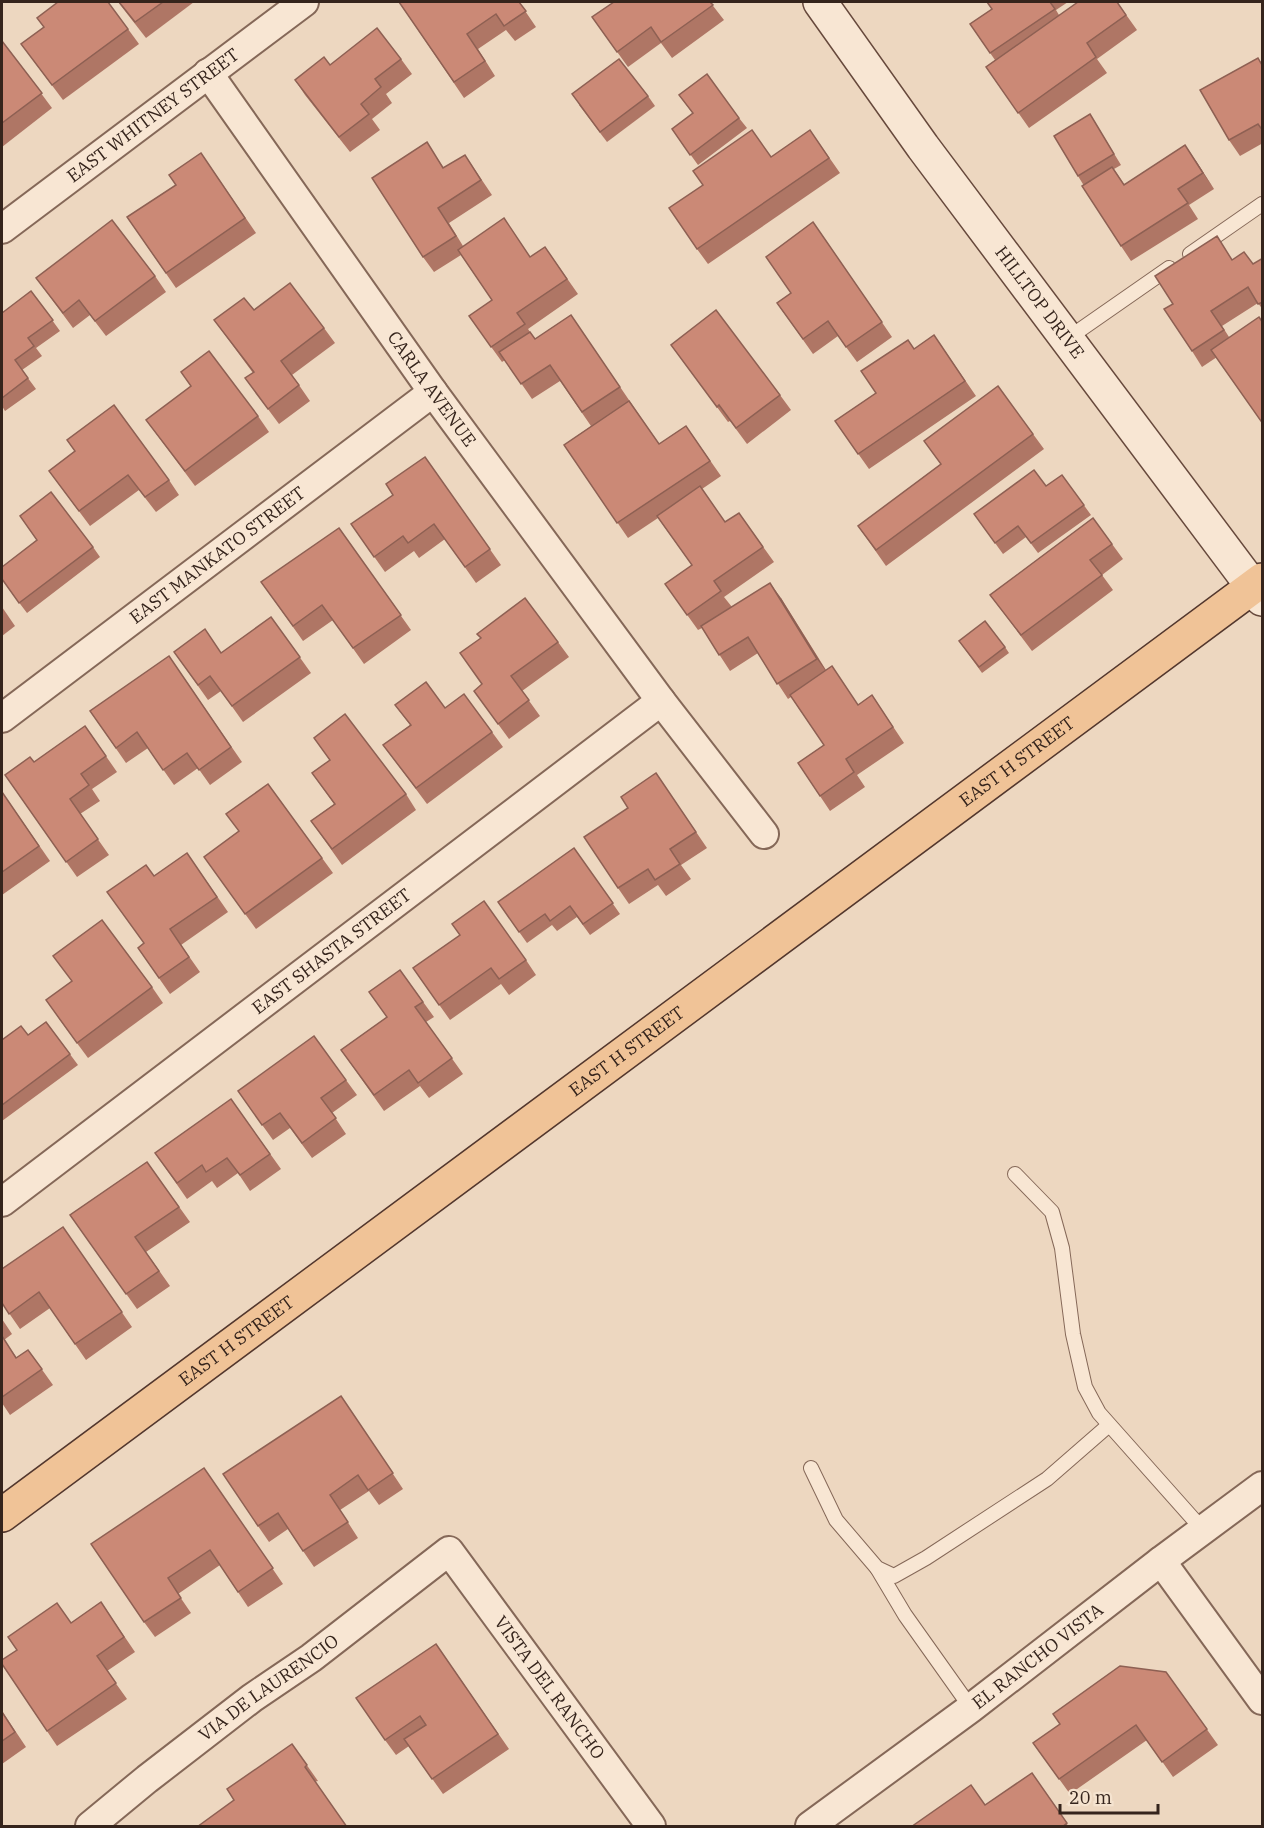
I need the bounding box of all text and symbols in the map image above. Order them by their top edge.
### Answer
street label: EAST WHITNEY STREET [62,43,244,187]
street label: HILLTOP DRIVE [990,241,1090,363]
street label: CARLA AVENUE [383,326,481,451]
street label: EAST MANKATO STREET [125,481,310,628]
street label: EAST H STREET [955,711,1079,812]
street label: EAST SHASTA STREET [247,883,416,1019]
street label: EAST H STREET [564,1001,689,1101]
street label: EAST H STREET [174,1290,299,1391]
street label: EL RANCHO VISTA [967,1598,1108,1714]
street label: VISTA DEL RANCHO [490,1611,610,1764]
street label: VIA DE LAURENCIO [194,1629,343,1746]
scale bar [1060,1777,1158,1815]
text: 20 m [1069,1786,1112,1809]

